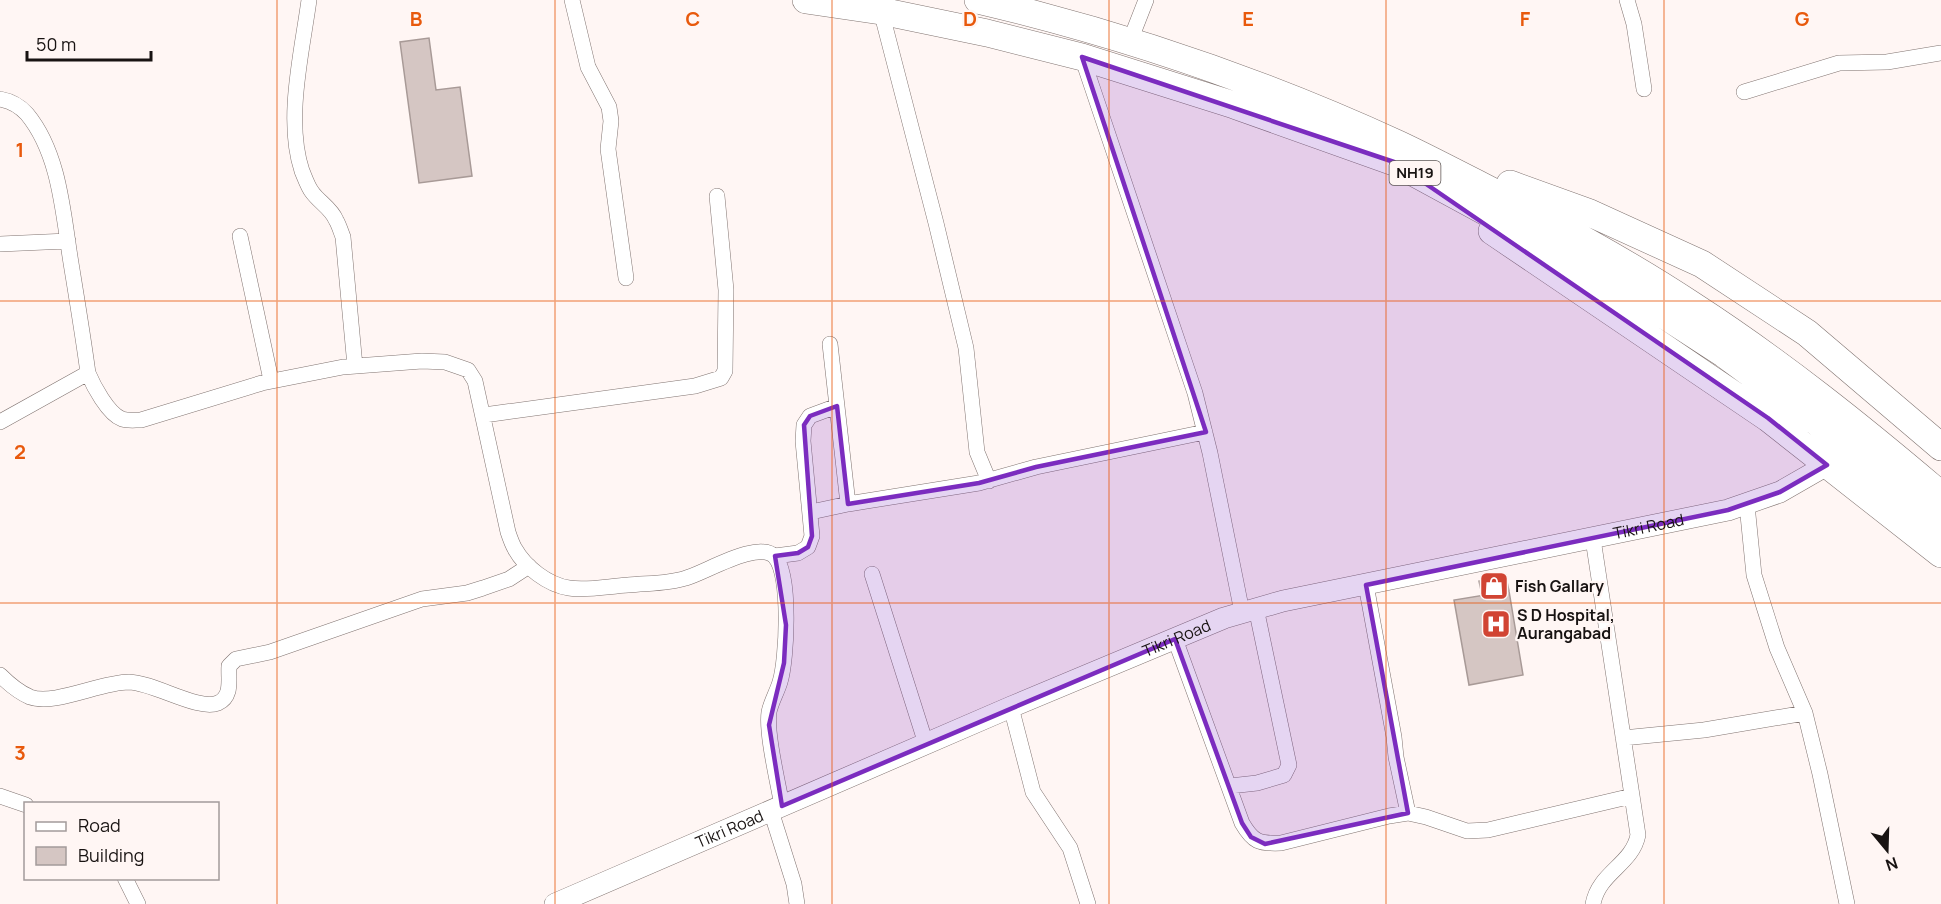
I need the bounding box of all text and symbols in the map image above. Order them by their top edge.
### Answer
text: B [410,5,423,32]
text: C [686,5,700,32]
text: D [963,5,977,32]
text: E [1242,5,1254,32]
text: F [1520,5,1531,32]
text: G [1795,5,1810,32]
scale bar [27,24,152,62]
text: 50 m [36,32,76,56]
text: 1 [16,136,24,163]
road number: NH19 [1390,161,1440,185]
text: 2 [14,438,26,465]
street label: Tikri Road [1611,508,1686,544]
shop icon: Fish Gallary [1478,570,1510,602]
place label: Fish Gallary [1515,575,1604,597]
place label: S D Hospital, Aurangabad [1517,604,1615,644]
hospital icon: S D Hospital, Aurangabad [1480,608,1512,640]
street label: Tikri Road [1139,614,1214,662]
text: 3 [14,739,26,766]
legend [24,802,219,880]
street label: Tikri Road [692,804,767,853]
text: Road [78,813,121,837]
north arrow [1857,820,1917,880]
text: Building [78,843,144,867]
text: N [1883,852,1901,876]

